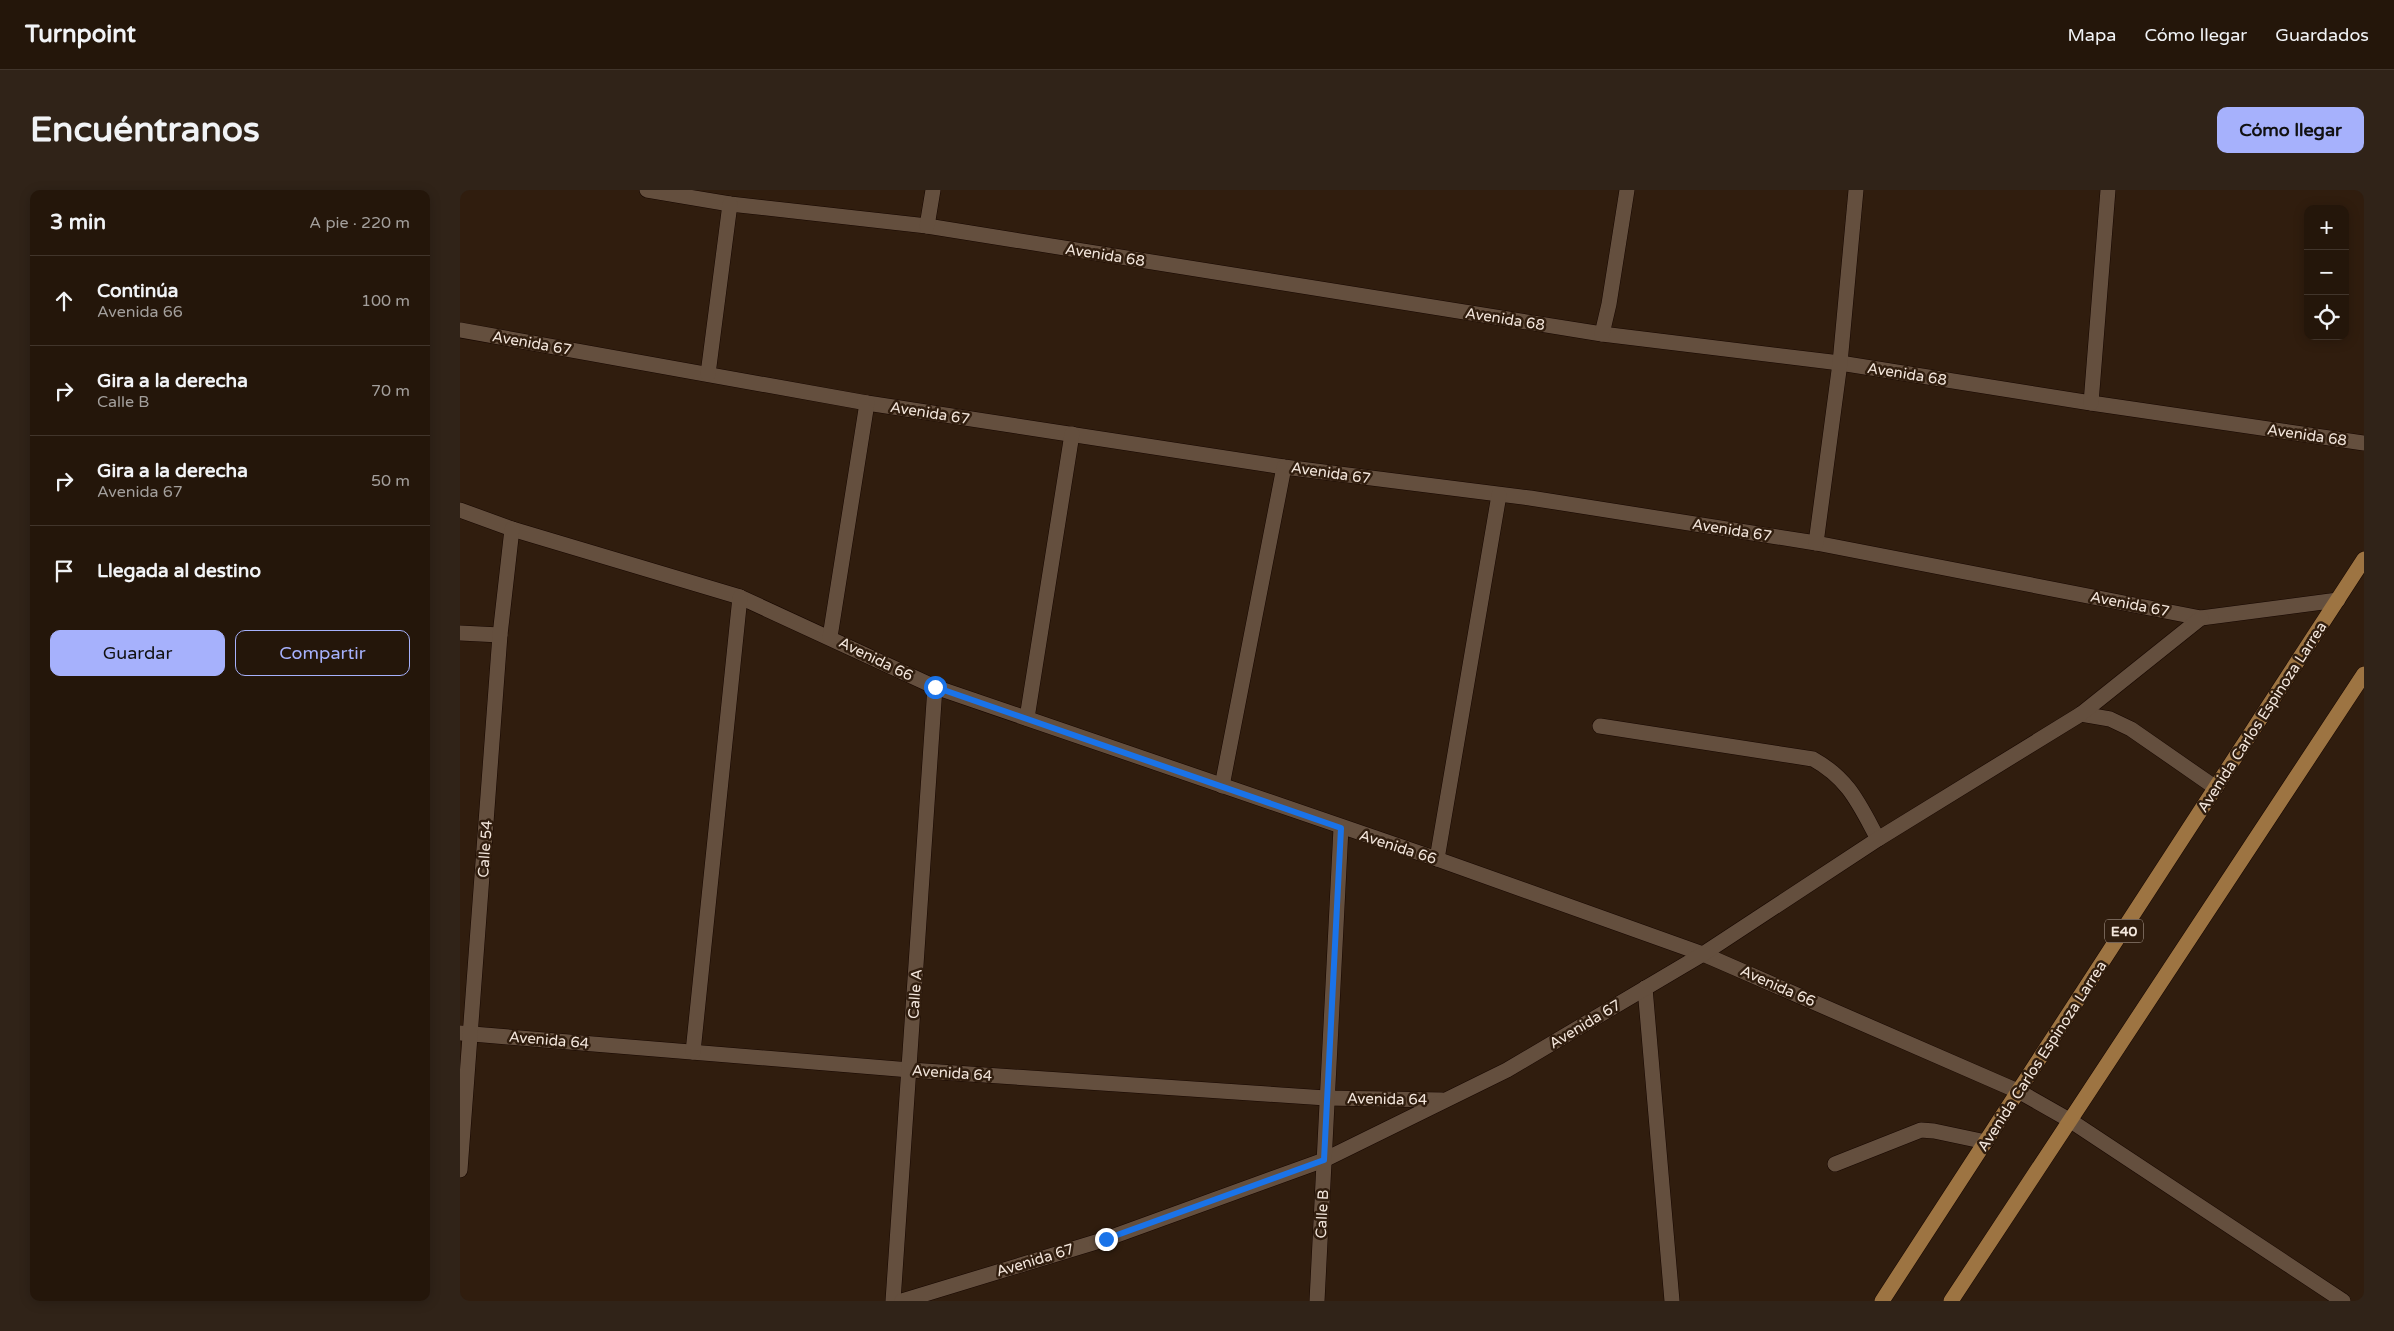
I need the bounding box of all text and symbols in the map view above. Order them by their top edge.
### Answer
text: Turnpoint [25,20,136,49]
text: Mapa [2067,24,2116,46]
text: Cómo llegar [2144,24,2247,46]
text: Guardados [2275,24,2369,46]
button: Cómo llegar [2217,107,2364,153]
text: Encuéntranos [30,109,260,151]
map controls [2304,205,2349,340]
button: + [2304,205,2349,250]
text: 3 min [50,210,106,235]
text: A pie · 220 m [309,213,410,233]
street label: Avenida 68 [1064,240,1146,270]
button: − [2304,250,2349,295]
text: Continúa [97,280,179,302]
icon: ahead [50,287,78,315]
text: 100 m [361,291,410,311]
button: locate [2304,295,2349,340]
text: Avenida 66 [97,302,183,322]
street label: Avenida 68 [1464,304,1546,334]
street label: Avenida 67 [491,327,573,359]
street label: Avenida 68 [1866,359,1948,389]
text: Gira a la derecha [97,370,248,392]
icon: right [50,377,78,405]
text: 70 m [371,381,410,401]
text: Calle B [97,392,149,412]
street label: Avenida 67 [889,398,971,428]
street label: Avenida 68 [2266,420,2348,450]
street label: Avenida 67 [1290,458,1372,488]
text: Gira a la derecha [97,460,248,482]
icon: right [50,467,78,495]
text: 50 m [371,471,410,491]
text: Avenida 67 [97,482,183,502]
street label: Avenida 67 [1691,515,1773,545]
icon: arrive [50,557,78,585]
text: Llegada al destino [97,560,261,582]
street label: Avenida 67 [2089,587,2171,621]
street label: Avenida Carlos Espinoza Larrea [2194,618,2330,816]
button: Guardar [50,630,225,676]
button: Compartir [235,630,410,676]
street label: Avenida 66 [836,633,916,685]
route start [924,676,947,699]
street label: Calle 54 [474,820,496,878]
street label: Avenida 66 [1357,826,1439,868]
road number: E40 [2105,919,2143,942]
street label: Avenida Carlos Espinoza Larrea [1974,957,2110,1155]
street label: Avenida 66 [1738,961,1818,1011]
street label: Calle A [904,968,926,1020]
street label: Avenida 67 [1546,996,1624,1052]
street label: Avenida 64 [508,1028,590,1052]
street label: Avenida 64 [911,1061,993,1085]
street label: Avenida 64 [1347,1089,1427,1109]
street label: Calle B [1312,1189,1332,1239]
route end [1095,1228,1118,1251]
street label: Avenida 67 [994,1240,1076,1280]

